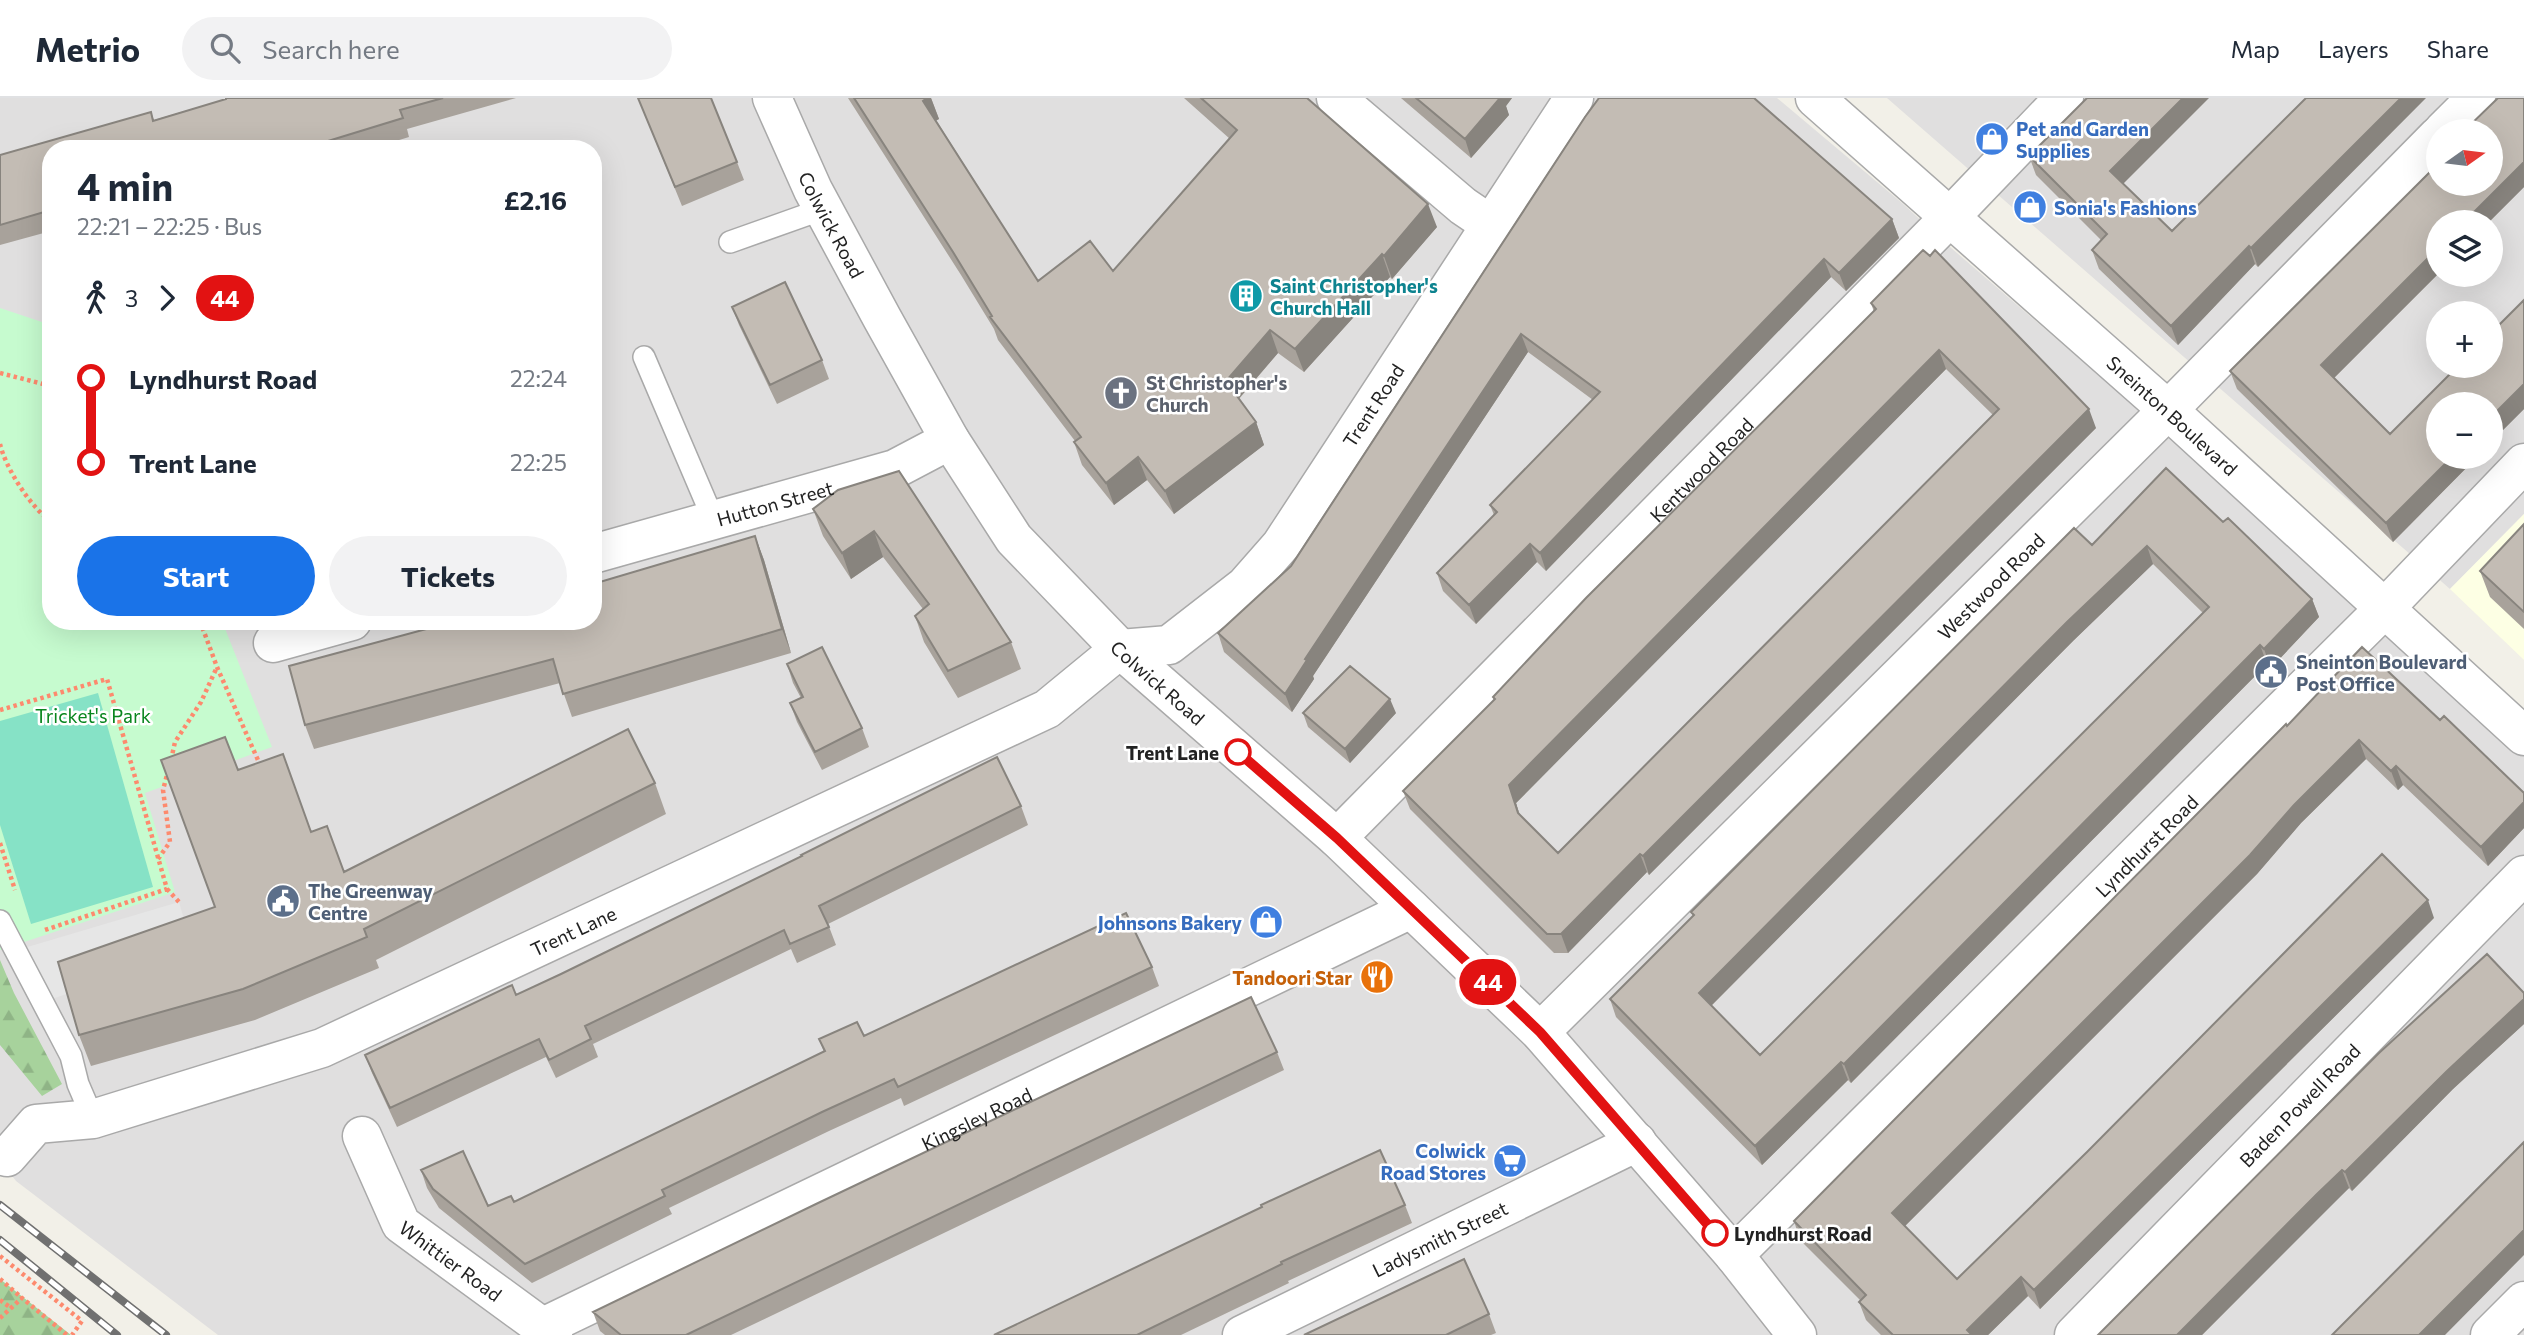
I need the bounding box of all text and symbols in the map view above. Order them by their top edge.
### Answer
search box [182,17,672,80]
text: Metrio [35,28,140,69]
icon: search [206,29,244,67]
text: Search here [262,33,400,64]
text: Map [2231,34,2280,63]
text: Layers [2318,34,2389,63]
text: Share [2427,34,2489,63]
place label: Pet and Garden Supplies [2016,117,2149,162]
north arrow [2426,119,2502,196]
map controls [2426,119,2503,469]
shop icon: Pet and Garden Supplies [1973,120,2011,158]
text: 4 min [77,162,173,209]
street label: Colwick Road [795,168,870,282]
text: £2.16 [504,184,567,215]
shop icon: Sonia's Fashions [2011,188,2049,226]
place label: Sonia's Fashions [2054,196,2197,219]
button: layers [2426,210,2503,287]
text: 22:21 – 22:25 · Bus [77,212,262,240]
place label: Saint Christopher's Church Hall [1270,274,1438,319]
building icon: Saint Christopher's Church Hall [1227,277,1265,315]
icon: walk [77,279,115,317]
icon: forward [148,279,186,317]
text: 44 [210,283,240,312]
text: 3 [125,284,138,312]
button: + [2426,301,2503,378]
street label: Sneinton Boulevard [2103,350,2243,480]
street label: Trent Road [1337,359,1408,451]
text: Lyndhurst Road [129,363,317,394]
text: 22:24 [510,364,567,392]
place label: St Christopher's Church [1146,371,1287,416]
church icon: St Christopher's Church [1102,374,1140,412]
button: − [2426,392,2503,469]
street label: Kentwood Road [1644,412,1757,526]
text: Trent Lane [129,447,257,478]
text: 22:25 [510,448,567,476]
street label: Hutton Street [714,475,836,530]
street label: Westwood Road [1932,528,2049,644]
button: Start [77,536,315,616]
button: Tickets [329,536,567,616]
street label: Colwick Road [1106,635,1210,729]
place label: Sneinton Boulevard Post Office [2296,650,2467,695]
public building icon: Sneinton Boulevard Post Office [2252,653,2290,691]
park label: Tricket's Park [35,704,151,727]
marker: Trent Lane [1225,739,1251,765]
place label: Trent Lane [1126,741,1219,764]
street label: Lyndhurst Road [2090,790,2202,901]
place label: The Greenway Centre [308,879,433,924]
public building icon: The Greenway Centre [264,882,302,920]
street label: Trent Lane [526,901,620,961]
shop icon: Johnsons Bakery [1247,903,1285,941]
place label: Johnsons Bakery [1098,911,1243,934]
restaurant icon: Tandoori Star [1358,958,1396,996]
line badge: 44 [1456,959,1520,1005]
place label: Tandoori Star [1232,966,1352,989]
text: 44 [1473,967,1503,996]
street label: Baden Powell Road [2234,1039,2364,1171]
street label: Kingsley Road [917,1082,1035,1155]
place label: Colwick Road Stores [1380,1139,1486,1184]
supermarket icon: Colwick Road Stores [1491,1142,1529,1180]
street label: Ladysmith Street [1368,1196,1511,1281]
street label: Whittier Road [395,1215,507,1305]
marker: Lyndhurst Road [1702,1220,1728,1246]
place label: Lyndhurst Road [1734,1222,1872,1245]

